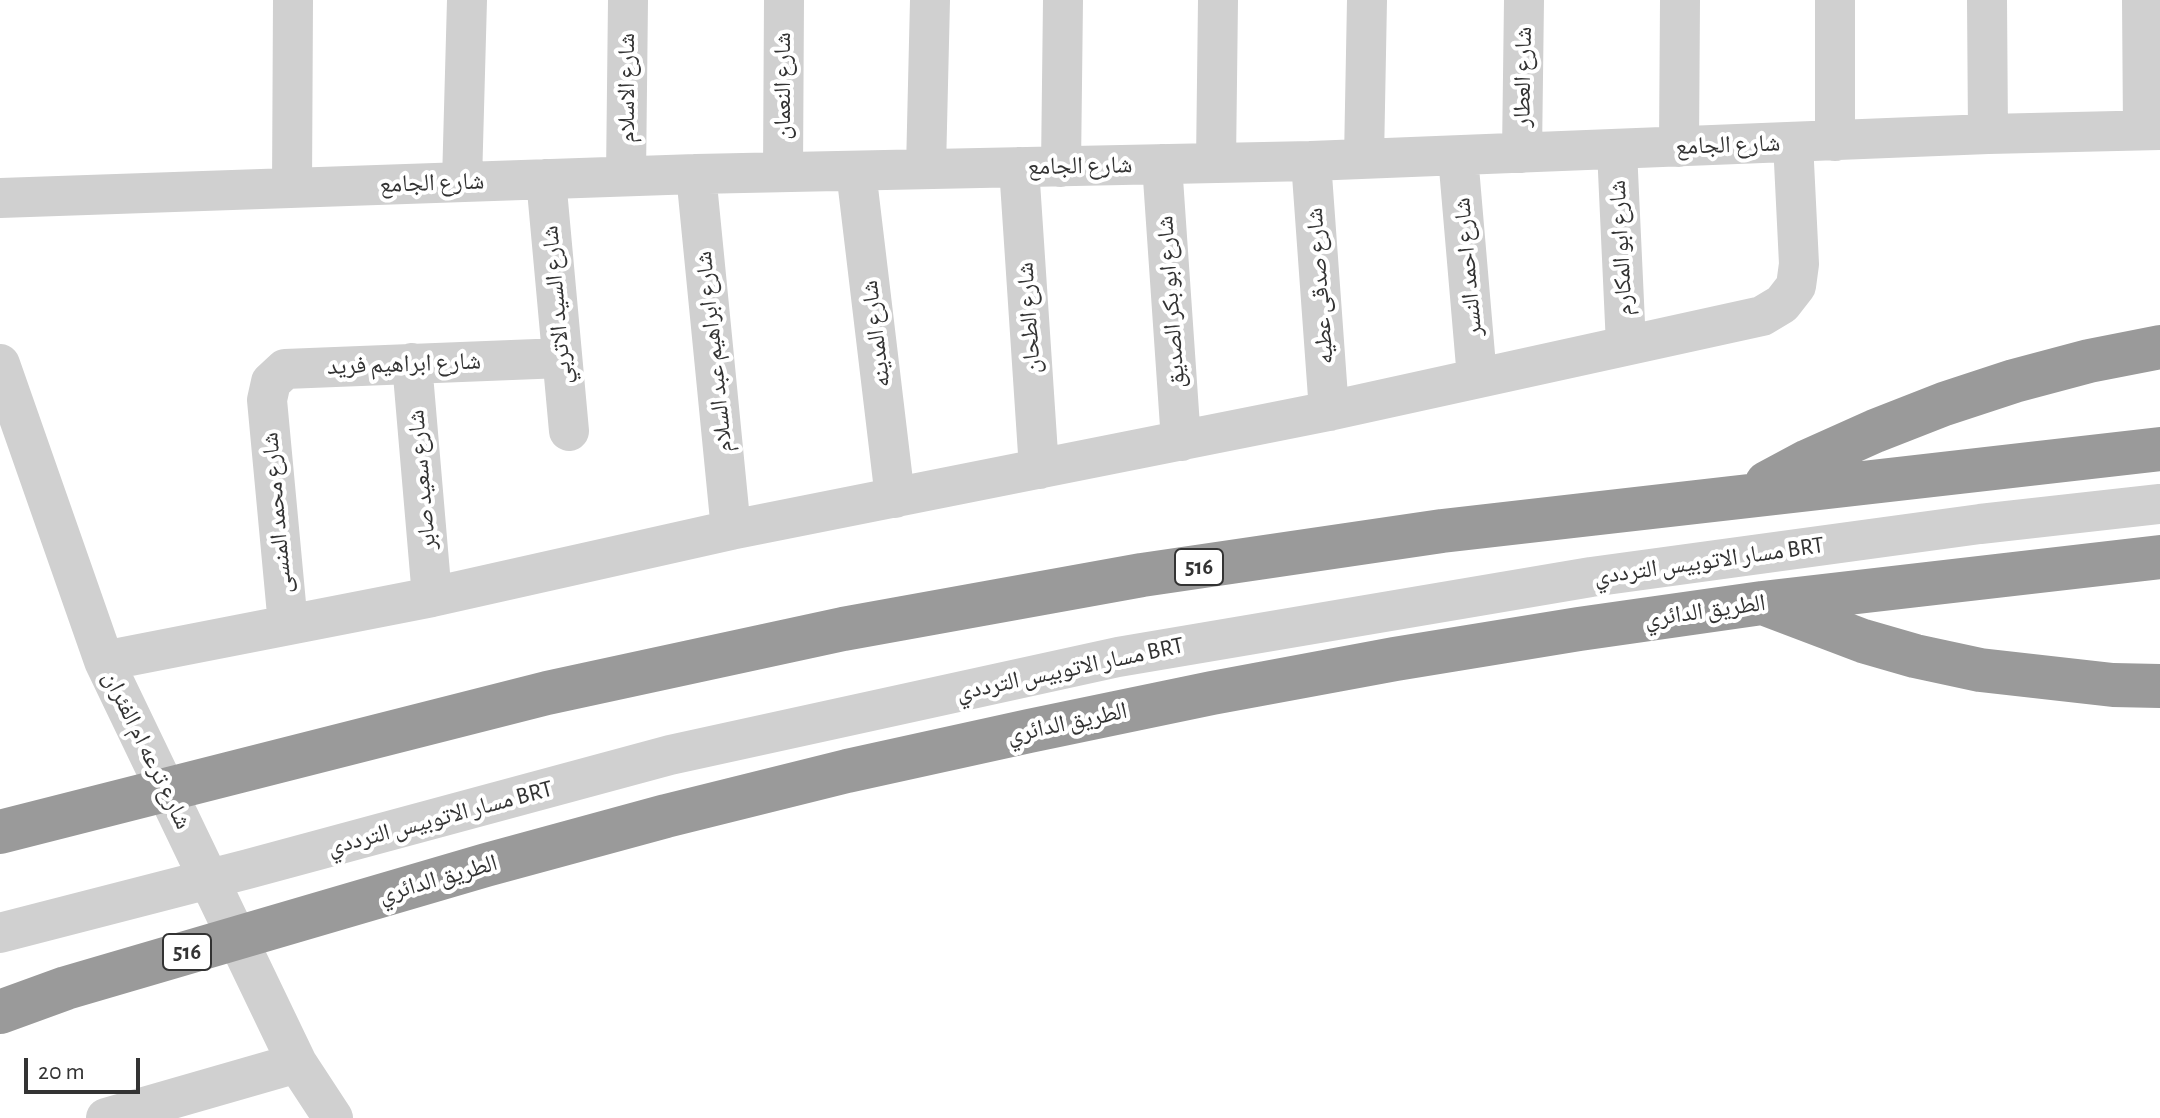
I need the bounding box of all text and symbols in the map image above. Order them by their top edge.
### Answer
street label: شارع العطار [1508,26,1538,128]
street label: شارع النعمان [769,32,797,140]
street label: شارع الاسلام [613,33,641,143]
street label: شارع الجامع [1675,129,1781,161]
street label: شارع الجامع [1027,151,1133,181]
street label: شارع الجامع [379,167,485,199]
street label: شارع ابو المكارم [1603,179,1639,317]
street label: شارع احمد النسر [1448,196,1488,338]
street label: شارع صدقى عطيه [1300,207,1340,365]
street label: شارع ابو بكر الصديق [1151,215,1191,389]
street label: شارع السيد الاتربي [536,224,578,386]
street label: شارع ابراهيم عبد السلام [689,250,739,454]
street label: شارع الطحان [1011,261,1047,375]
street label: شارع المدينه [855,279,897,389]
street label: شارع ابراهيم فريد [326,347,482,381]
street label: شارع سعيد صابر [402,409,442,551]
street label: شارع محمد المنسى [256,431,298,595]
street label: مسار الاتوبيس الترددي BRT [1592,531,1826,591]
road number: 516 [1175,549,1223,585]
street label: الطريق الدائري [1642,588,1768,634]
street label: مسار الاتوبيس الترددي BRT [953,631,1187,707]
street label: شارع ترعه ام الفئران [96,666,198,834]
street label: الطريق الدائري [1004,696,1130,750]
street label: مسار الاتوبيس الترددي BRT [324,774,556,862]
street label: الطريق الدائري [375,848,501,910]
road number: 516 [163,934,211,970]
scale bar [28,1042,144,1092]
text: 20 m [38,1060,85,1084]

